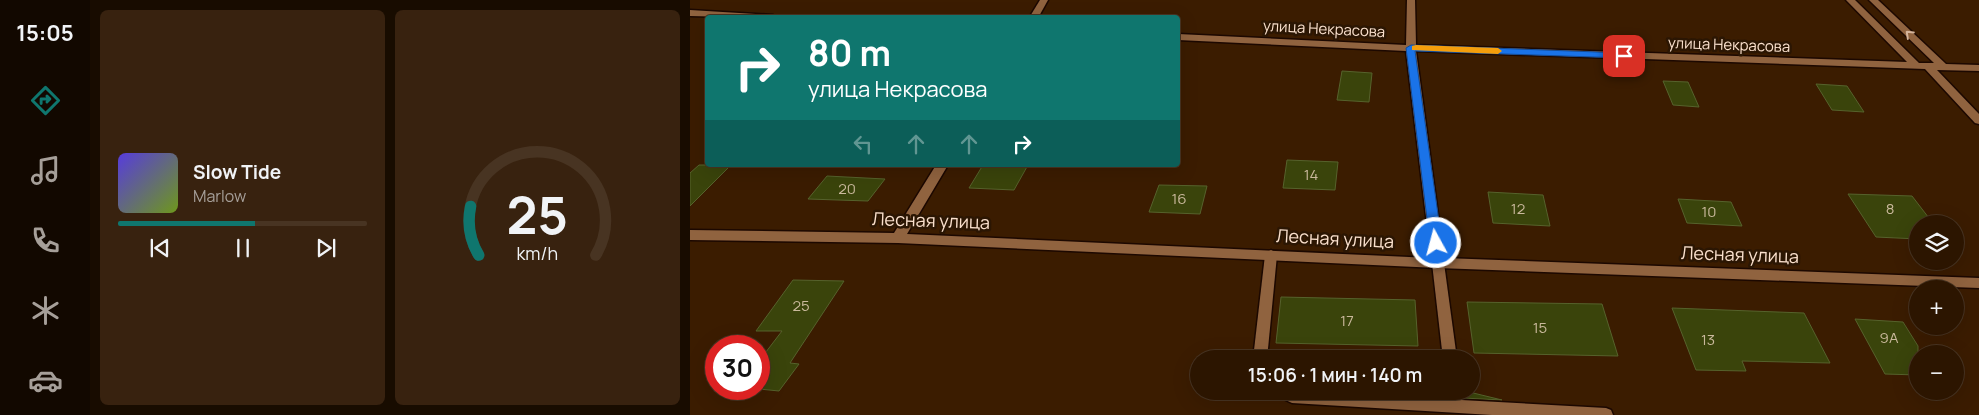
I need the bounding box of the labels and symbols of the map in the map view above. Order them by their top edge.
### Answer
street label: улица Некрасова [1262,15,1386,42]
one-way arrow [1905,31,1914,40]
street label: улица Некрасова [1667,32,1791,57]
pin [1603,35,1645,77]
house number: 14 [1304,164,1318,185]
house number: 20 [838,178,856,199]
house number: 16 [1171,188,1187,209]
house number: 12 [1511,198,1525,219]
house number: 8 [1886,198,1894,219]
house number: 10 [1702,201,1717,222]
street label: Лесная улица [872,206,990,234]
position arrow [1409,216,1461,268]
street label: Лесная улица [1275,223,1395,253]
street label: Лесная улица [1681,240,1799,268]
house number: 25 [792,295,810,316]
house number: 17 [1340,310,1354,331]
house number: 15 [1533,317,1547,338]
house number: 9А [1880,327,1899,348]
house number: 13 [1701,329,1715,350]
speed limit sign: 30 [705,335,770,400]

